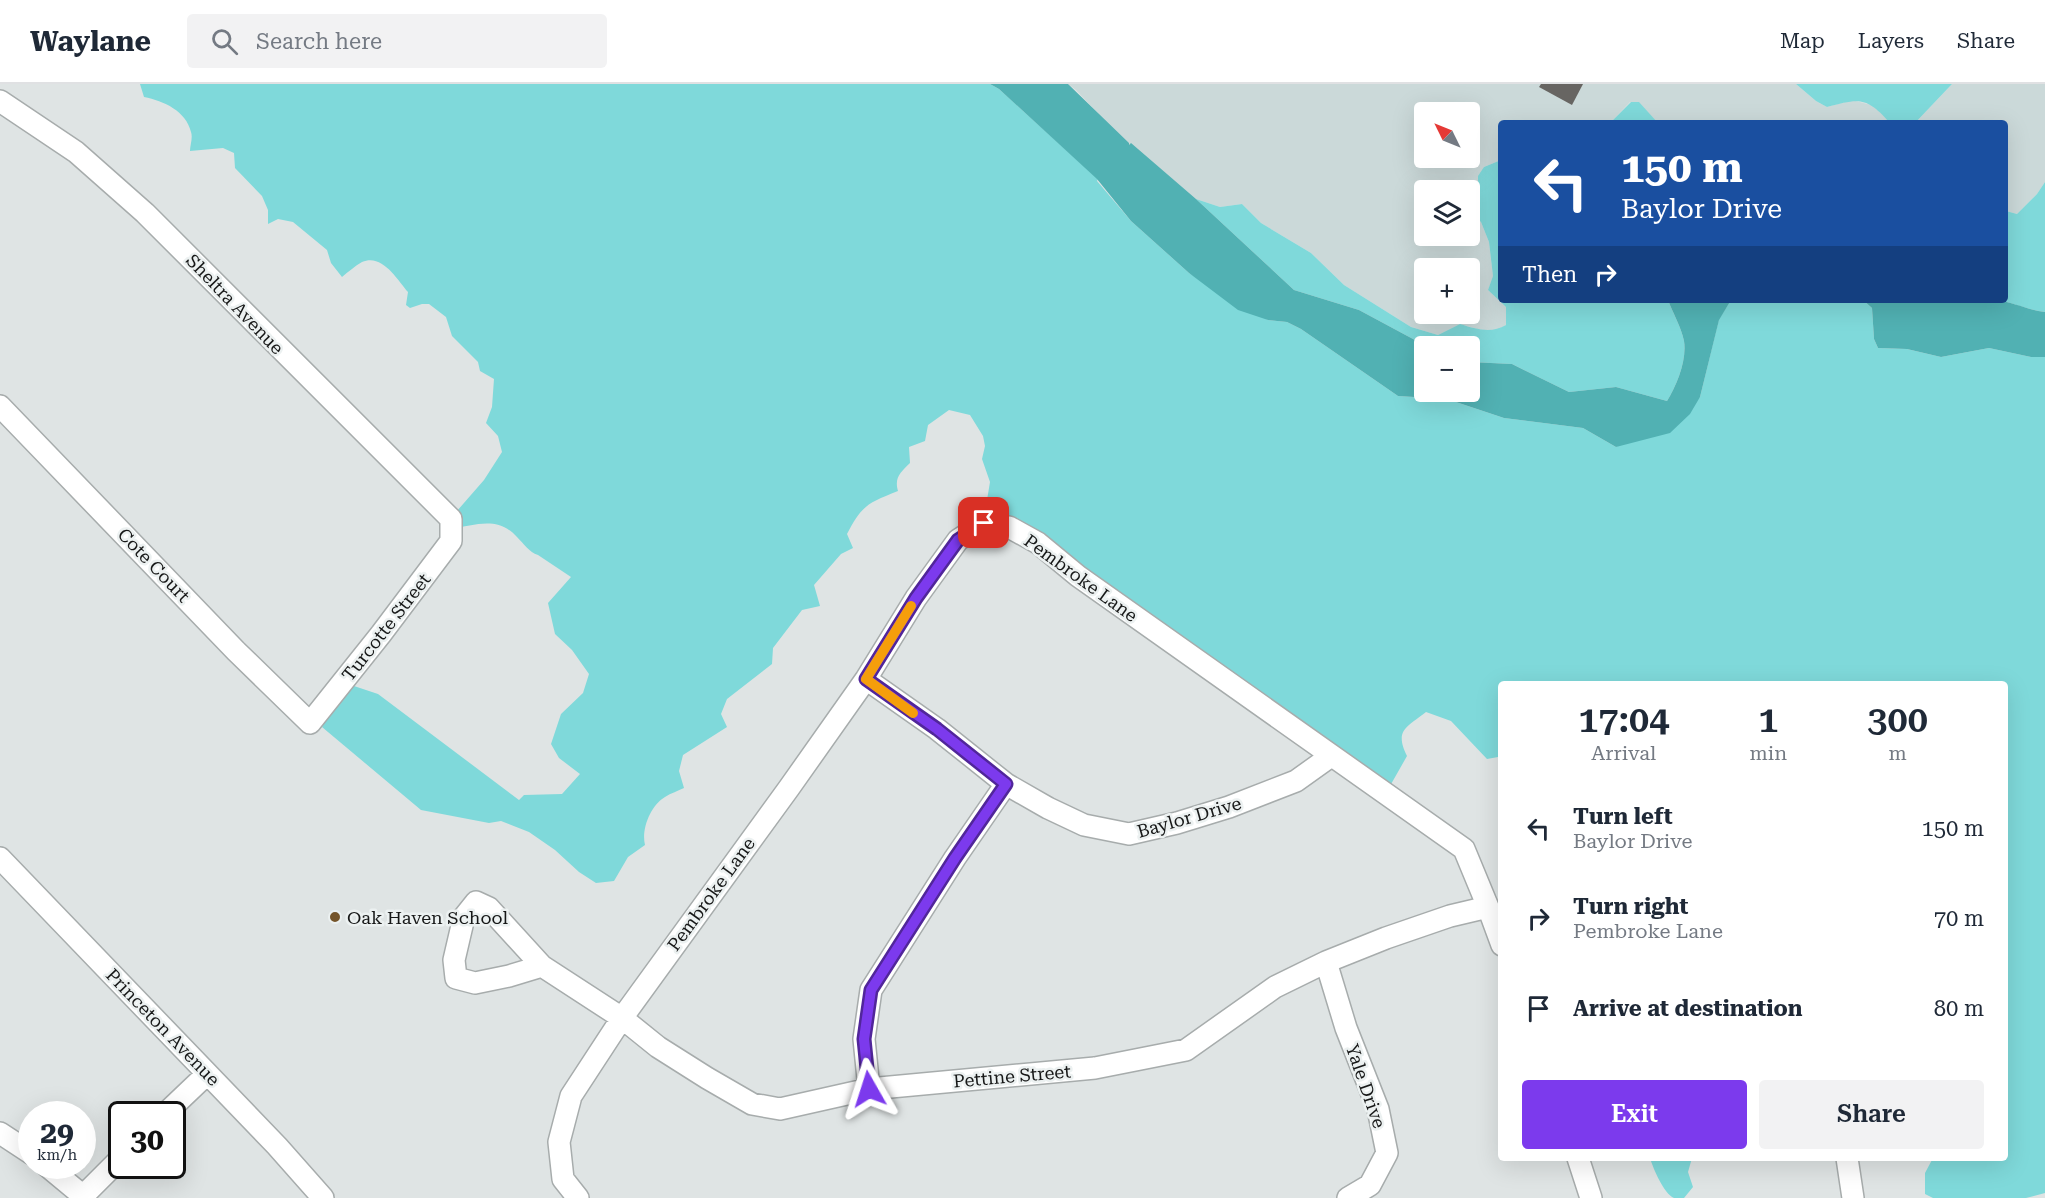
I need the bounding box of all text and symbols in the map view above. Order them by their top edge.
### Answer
search box [187,14,607,68]
text: Waylane [30,25,151,58]
icon: search [208,25,241,58]
text: Search here [256,29,382,54]
text: Map [1780,29,1825,53]
text: Layers [1858,29,1924,53]
text: Share [1957,29,2015,53]
north arrow [1414,102,1480,168]
map controls [1414,102,1480,402]
text: 150 m [1621,143,1743,192]
icon: left [1522,144,1600,222]
button: layers [1414,180,1480,246]
text: Baylor Drive [1621,193,1782,225]
street label: Sheltra Avenue [182,250,288,358]
button: + [1414,258,1480,324]
icon: right [1589,258,1622,291]
text: Then [1522,262,1577,287]
button: − [1414,336,1480,402]
pin [958,497,1009,548]
icon: arrive [967,506,1000,539]
street label: Cote Court [114,524,195,607]
street label: Pembroke Lane [1020,530,1142,626]
street label: Turcotte Street [337,569,435,685]
text: 17:04 [1578,699,1669,741]
text: 1 [1758,699,1778,741]
text: 300 [1867,699,1928,741]
text: Arrival [1591,741,1656,765]
text: min [1750,741,1787,765]
text: m [1888,741,1907,765]
street label: Baylor Drive [1134,792,1244,842]
text: Turn left [1573,804,1673,829]
icon: left [1522,812,1555,845]
text: 150 m [1921,816,1984,841]
text: Baylor Drive [1573,829,1692,853]
street label: Pembroke Lane [663,833,759,955]
text: Turn right [1573,894,1688,919]
icon: right [1522,902,1555,935]
text: 70 m [1934,906,1984,931]
place label: Oak Haven School [347,907,509,928]
marker: Oak Haven School [328,910,342,924]
text: Pembroke Lane [1573,919,1723,943]
street label: Princeton Avenue [102,964,224,1090]
icon: arrive [1522,992,1555,1025]
text: Arrive at destination [1573,996,1802,1021]
text: 80 m [1934,996,1984,1021]
street label: Yale Drive [1342,1041,1390,1131]
position arrow [837,1057,901,1121]
street label: Pettine Street [952,1060,1072,1092]
button: Exit [1522,1080,1747,1149]
button: Share [1759,1080,1984,1149]
speed limit sign: 30 [108,1101,186,1179]
text: 29 [40,1115,74,1150]
text: km/h [37,1146,77,1164]

